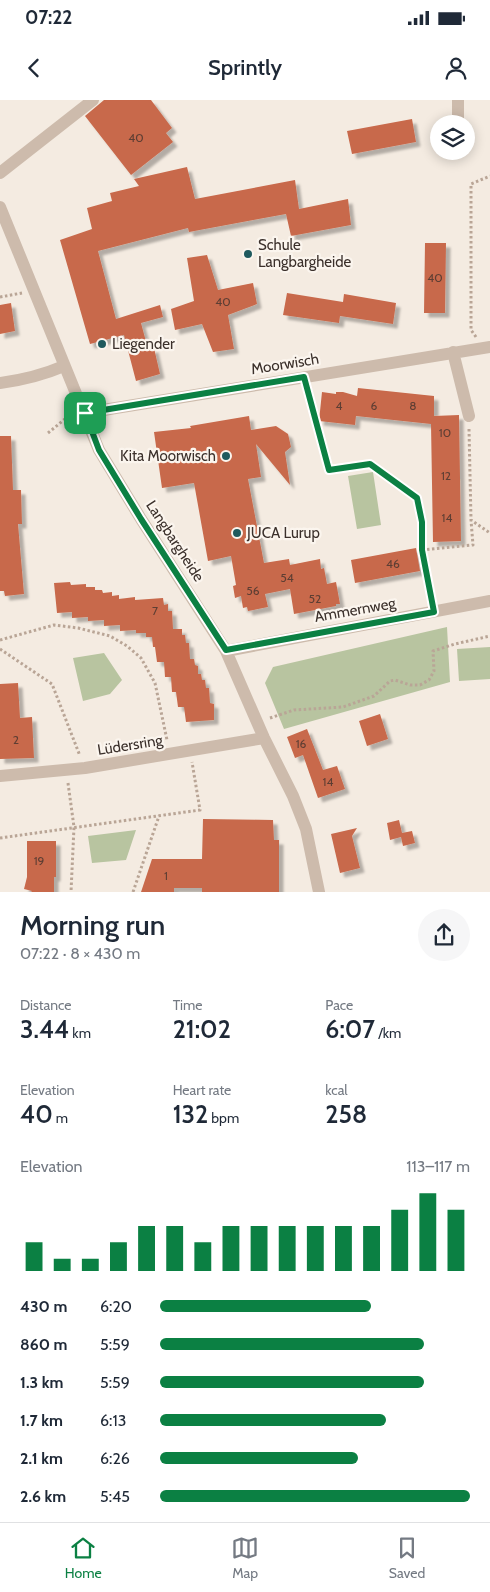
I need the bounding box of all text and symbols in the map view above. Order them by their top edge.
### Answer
text: 07:22 [25,6,72,29]
icon: back [20,54,48,82]
text: Sprintly [208,54,282,81]
icon: person [442,54,470,82]
map controls [430,115,475,160]
button: layers [430,115,475,160]
house number: 40 [128,130,144,145]
place label: Schule Langbargheide [258,236,352,271]
marker: Schule Langbargheide [242,248,254,260]
house number: 40 [427,270,443,285]
house number: 40 [215,294,231,309]
place label: Liegender [112,335,175,353]
marker: Liegender [96,338,108,350]
street label: Moorwisch [250,350,320,378]
pin [64,392,106,434]
house number: 4 [336,398,343,413]
house number: 6 [371,398,378,413]
house number: 8 [409,398,417,413]
icon: arrive [71,399,99,427]
house number: 10 [439,425,451,440]
place label: Kita Moorwisch [120,447,216,465]
marker: Kita Moorwisch [220,450,232,462]
house number: 12 [441,468,451,483]
street label: Langbargheide [142,497,208,585]
house number: 14 [442,510,452,525]
place label: JUCA Lurup [246,524,320,542]
marker: JUCA Lurup [231,527,243,539]
house number: 46 [386,556,400,571]
house number: 54 [280,570,294,585]
house number: 56 [246,583,260,598]
house number: 52 [309,591,321,606]
street label: Ammernweg [313,594,398,626]
house number: 7 [152,603,158,618]
street label: Lüdersring [96,731,165,759]
house number: 2 [13,732,19,747]
house number: 16 [296,736,307,751]
house number: 14 [323,774,333,789]
house number: 19 [34,853,45,868]
house number: 1 [164,868,168,883]
text: Morning run [20,908,165,942]
button: share [418,909,470,961]
text: 07:22 · 8 × 430 m [20,944,140,963]
text: Distance [20,996,72,1014]
text: Time [173,996,202,1014]
text: Pace [325,996,353,1014]
text: 3.44 [20,1014,69,1044]
text: 21:02 [173,1014,231,1044]
text: 6:07 [325,1014,375,1044]
text: km [69,1024,91,1042]
text: /km [375,1024,401,1042]
text: Elevation [20,1081,75,1099]
text: Heart rate [173,1081,231,1099]
text: kcal [325,1081,348,1099]
text: 40 [20,1099,53,1129]
text: 132 [173,1099,208,1129]
text: 258 [325,1099,367,1129]
text: m [53,1109,68,1127]
text: bpm [208,1109,239,1127]
text: Elevation [20,1157,83,1176]
text: 113–117 m [406,1157,470,1176]
text: 430 m [20,1297,67,1316]
text: 6:20 [100,1297,132,1316]
text: 860 m [20,1335,67,1354]
text: 5:59 [100,1335,130,1354]
text: 1.3 km [20,1373,63,1392]
text: 5:59 [100,1373,130,1392]
text: 1.7 km [20,1411,63,1430]
text: 6:13 [100,1411,126,1430]
text: 2.1 km [20,1449,63,1468]
text: 6:26 [100,1449,130,1468]
text: 2.6 km [20,1487,66,1506]
text: 5:45 [100,1487,130,1506]
tab: Home [65,1534,102,1582]
tab: Map [231,1534,259,1582]
tab: Saved [389,1534,425,1582]

